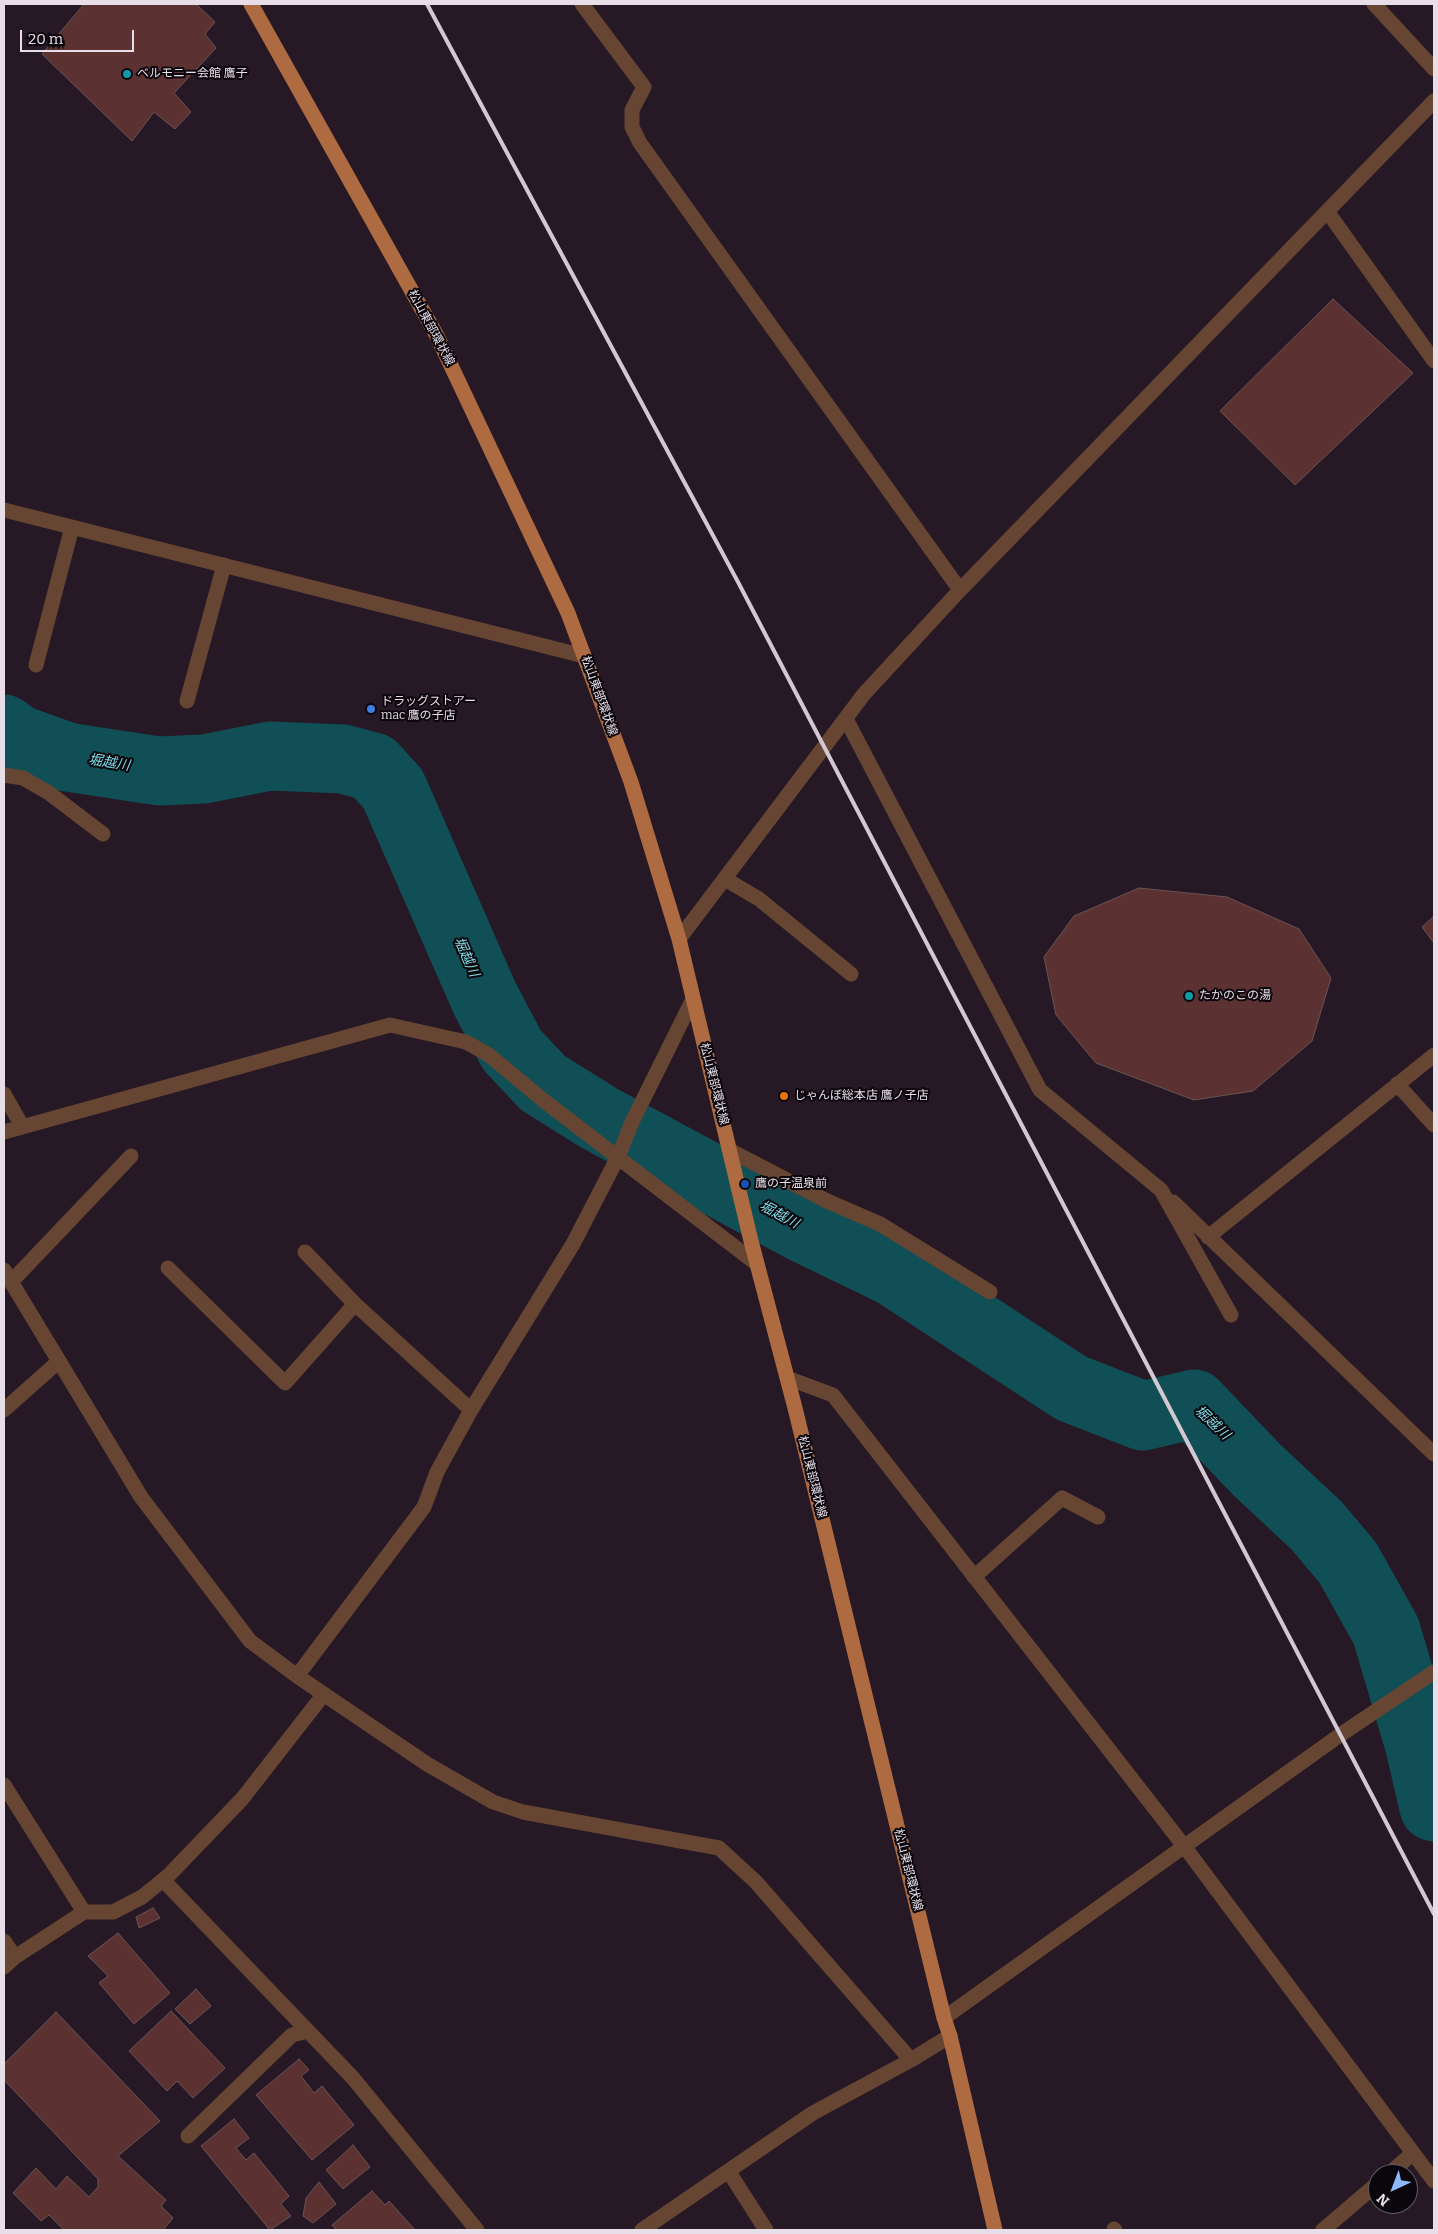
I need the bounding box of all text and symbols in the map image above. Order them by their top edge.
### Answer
scale bar [22,20,136,52]
text: 20 m [28,30,63,48]
place label: ベルモニー会館 鷹子 [137,67,247,81]
marker: ベルモニー会館 鷹子 [121,68,133,80]
street label: 松山東部環状線 [405,288,457,368]
street label: 松山東部環状線 [578,654,620,738]
place label: ドラッグストアー mac 鷹の子店 [381,695,476,723]
marker: ドラッグストアー mac 鷹の子店 [365,703,377,715]
water label: 堀越川 [87,751,131,775]
water label: 堀越川 [450,934,482,980]
place label: たかのこの湯 [1199,989,1271,1003]
marker: たかのこの湯 [1183,990,1195,1002]
street label: 松山東部環状線 [697,1042,731,1126]
place label: じゃんぼ総本店 鷹ノ子店 [794,1089,928,1103]
marker: じゃんぼ総本店 鷹ノ子店 [778,1090,790,1102]
place label: 鷹の子温泉前 [755,1177,827,1191]
marker: 鷹の子温泉前 [739,1178,751,1190]
water label: 堀越川 [757,1198,801,1232]
water label: 堀越川 [1191,1403,1233,1443]
street label: 松山東部環状線 [795,1435,829,1519]
street label: 松山東部環状線 [891,1828,925,1912]
north arrow [1368,2164,1418,2214]
text: N [1373,2190,1393,2210]

